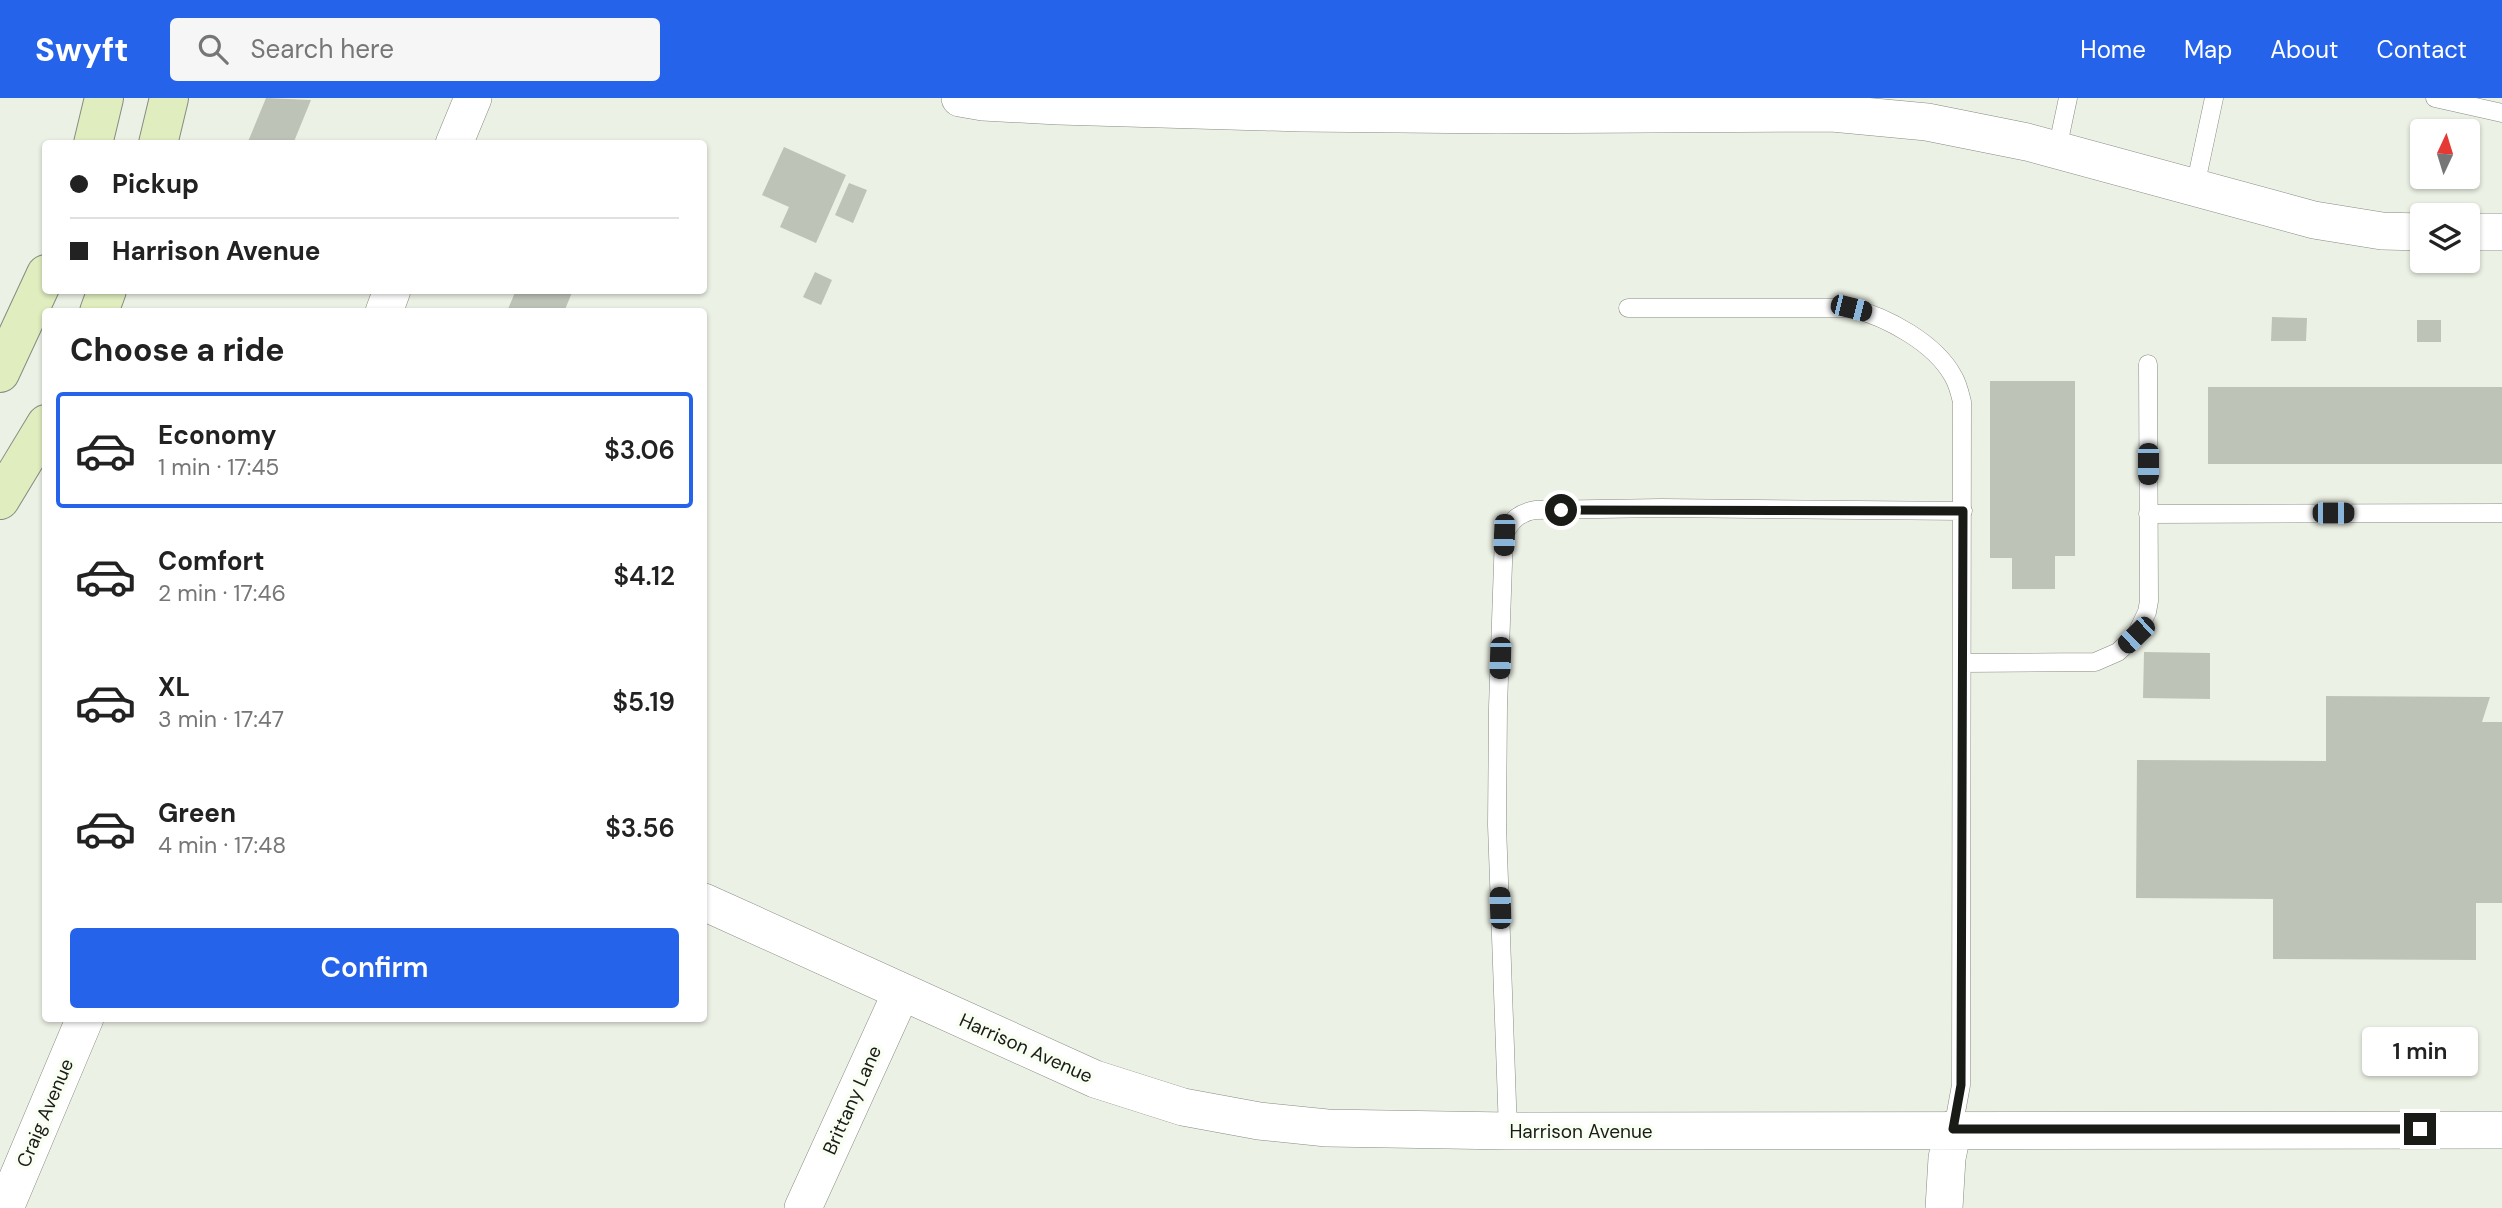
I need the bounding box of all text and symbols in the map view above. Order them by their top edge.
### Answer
search box [170,18,660,81]
text: Swyft [35,28,128,71]
icon: search [194,30,232,68]
text: Search here [250,32,394,66]
text: Home [2080,34,2146,65]
text: Map [2184,34,2232,65]
text: About [2270,34,2339,65]
text: Contact [2377,34,2467,65]
north arrow [2410,119,2480,189]
map controls [2410,119,2480,273]
text: Pickup [112,167,199,201]
button: layers [2410,203,2480,273]
text: Harrison Avenue [112,234,320,268]
car [1829,293,1874,323]
text: Choose a ride [70,329,285,371]
text: Economy [158,418,276,452]
icon: car [74,419,137,482]
text: $3.06 [604,433,675,467]
car [2138,443,2159,485]
text: 1 min · 17:45 [158,452,279,482]
route start [1545,494,1577,526]
car [2313,503,2355,524]
car [1493,514,1516,556]
text: Comfort [158,544,264,578]
icon: car [74,545,137,608]
text: $4.12 [613,559,675,593]
text: 2 min · 17:46 [158,578,286,608]
car [2114,613,2159,657]
car [1489,637,1512,679]
text: XL [158,670,190,704]
icon: car [74,671,137,734]
text: $5.19 [613,685,675,719]
text: 3 min · 17:47 [158,704,284,734]
text: Green [158,796,236,830]
icon: car [74,797,137,860]
text: $3.56 [605,811,675,845]
text: 4 min · 17:48 [158,830,286,860]
car [1489,887,1512,929]
button: Confirm [70,928,679,1008]
street label: Harrison Avenue [955,1007,1097,1089]
callout: 1 min [2362,1028,2478,1076]
text: 1 min [2393,1036,2447,1066]
street label: Brittany Lane [817,1042,887,1158]
street label: Craig Avenue [11,1055,79,1171]
route end [2404,1113,2436,1145]
street label: Harrison Avenue [1509,1119,1653,1144]

